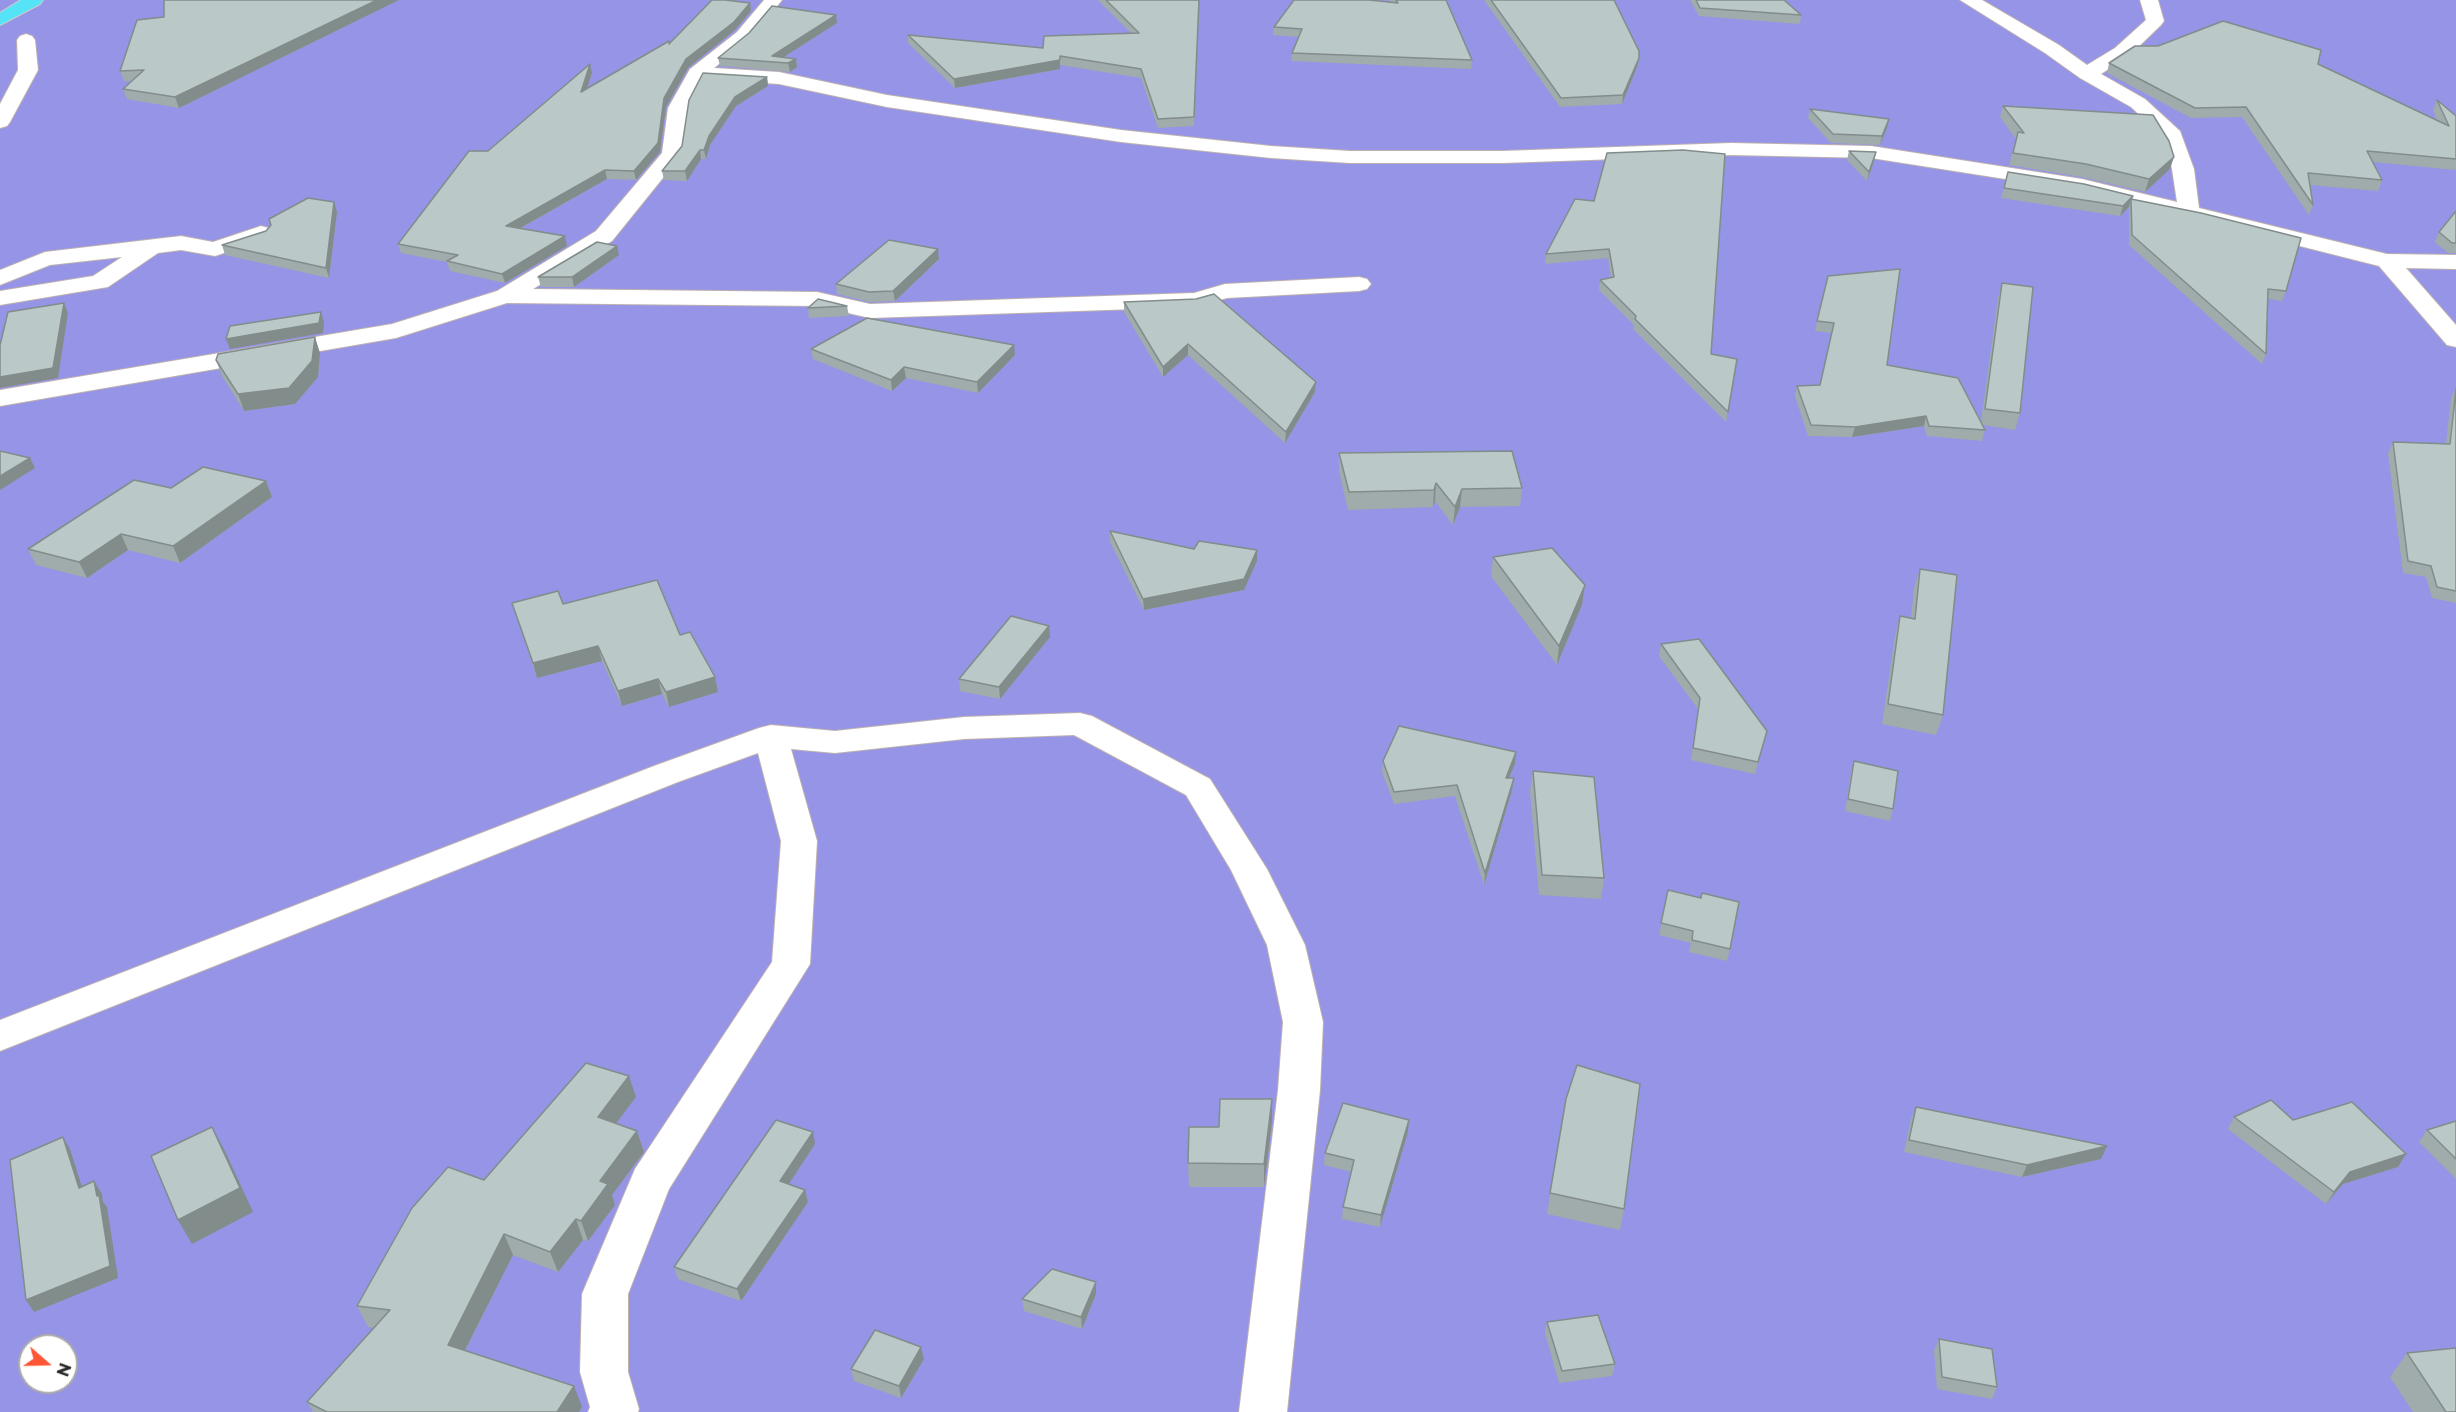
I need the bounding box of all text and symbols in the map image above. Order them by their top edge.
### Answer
north arrow [18,1334,78,1394]
text: N [52,1360,75,1379]

